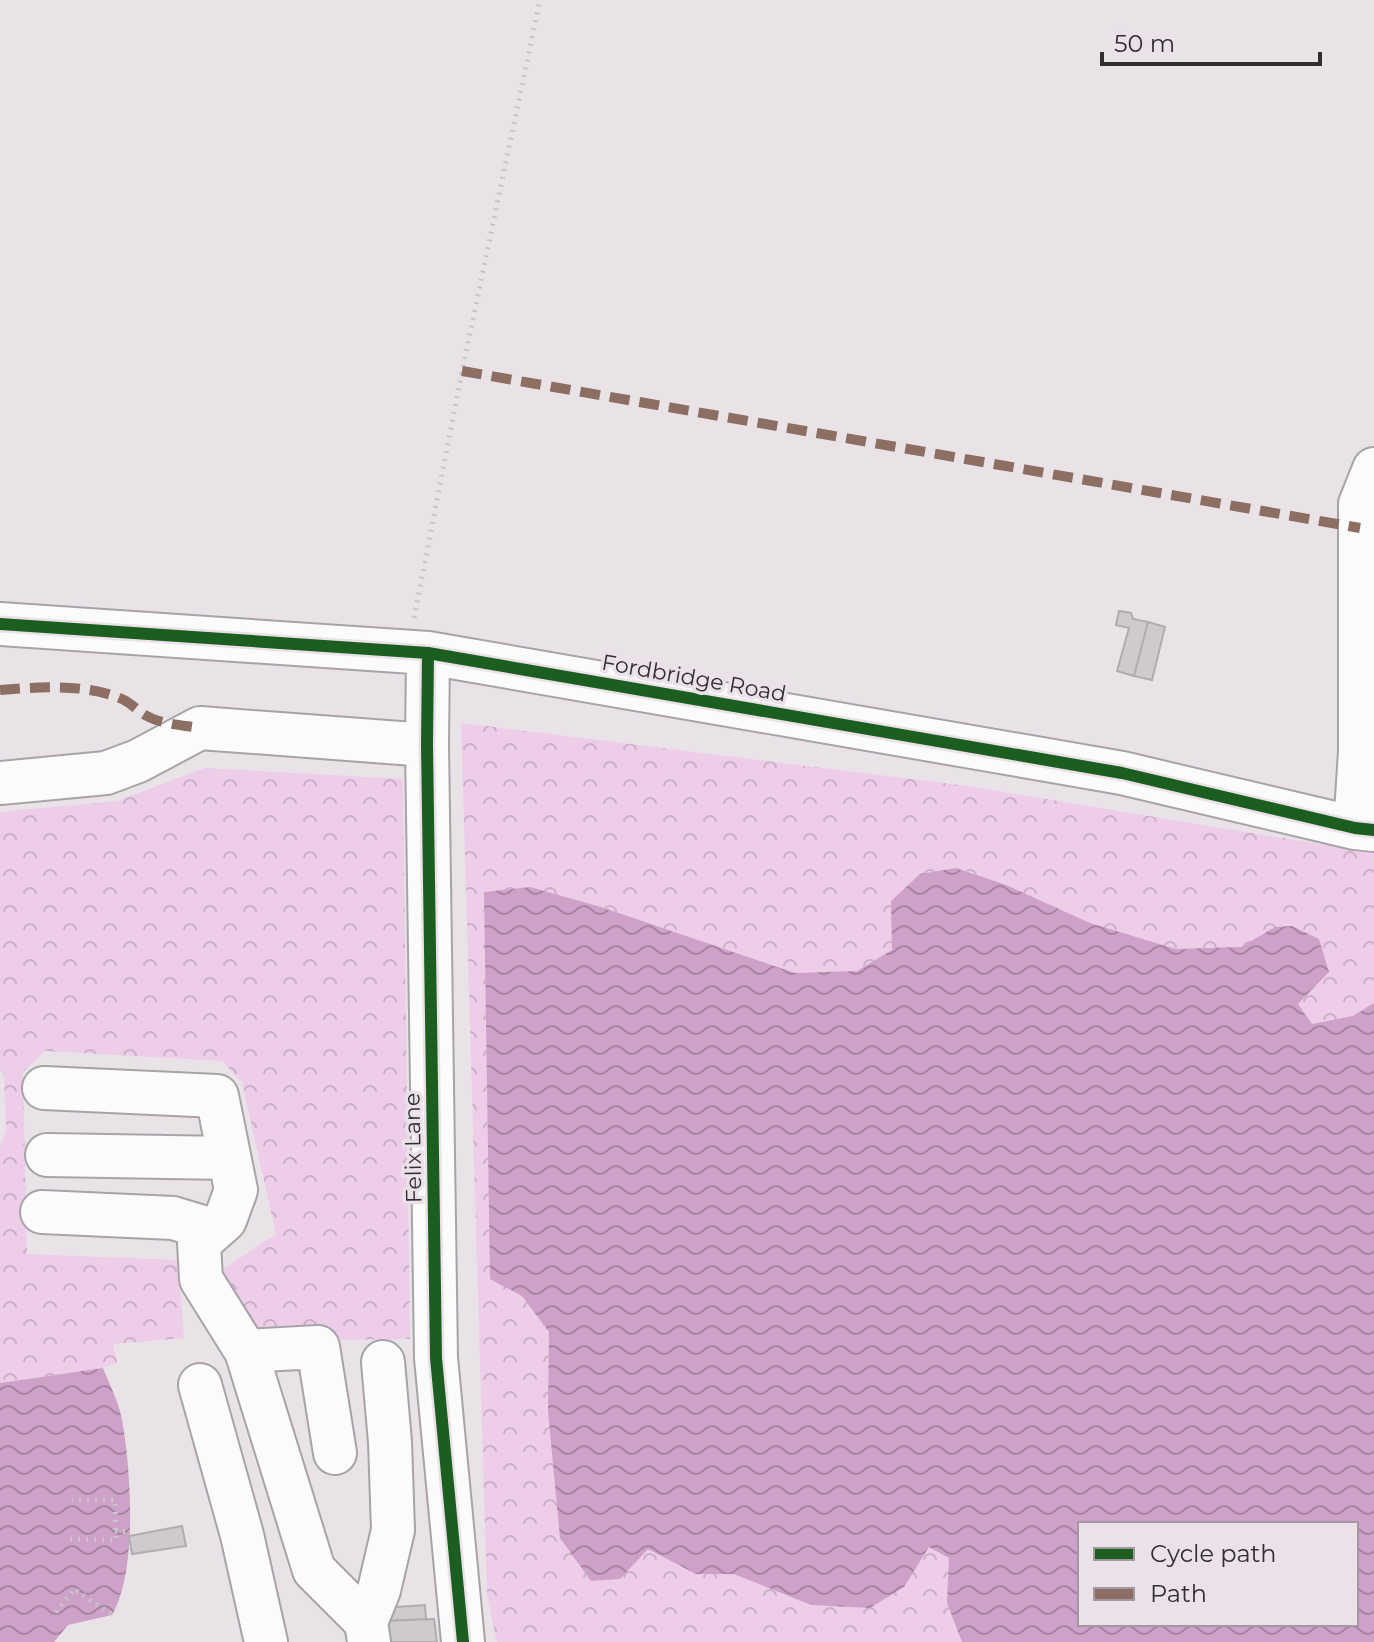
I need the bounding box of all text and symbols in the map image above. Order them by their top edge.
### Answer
scale bar [1102,16,1320,66]
text: 50 m [1114,29,1175,58]
street label: Fordbridge Road [600,648,788,708]
street label: Felix Lane [399,1093,427,1203]
legend [1078,1522,1358,1626]
text: Cycle path [1150,1539,1277,1568]
text: Path [1150,1579,1207,1608]

